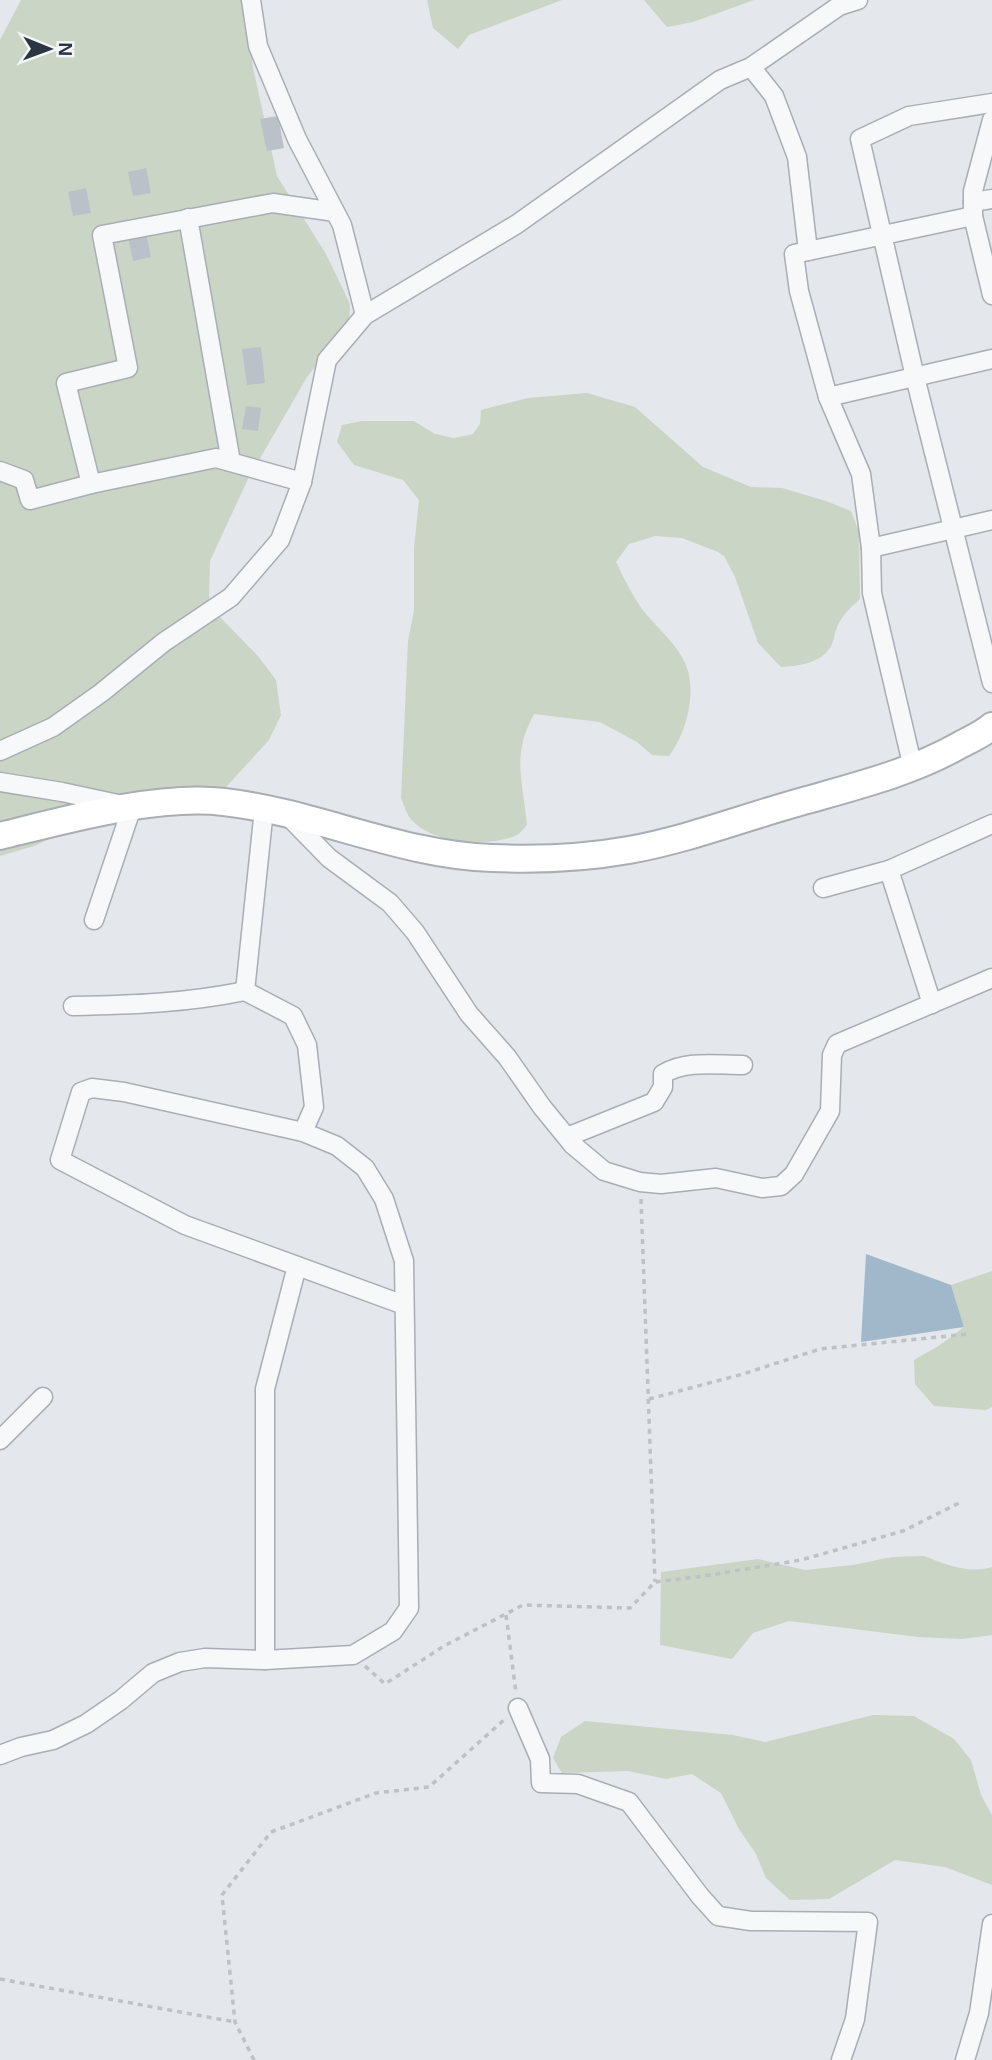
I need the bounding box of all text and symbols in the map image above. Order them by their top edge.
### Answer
north arrow [14,14,84,84]
text: N [55,42,76,56]

